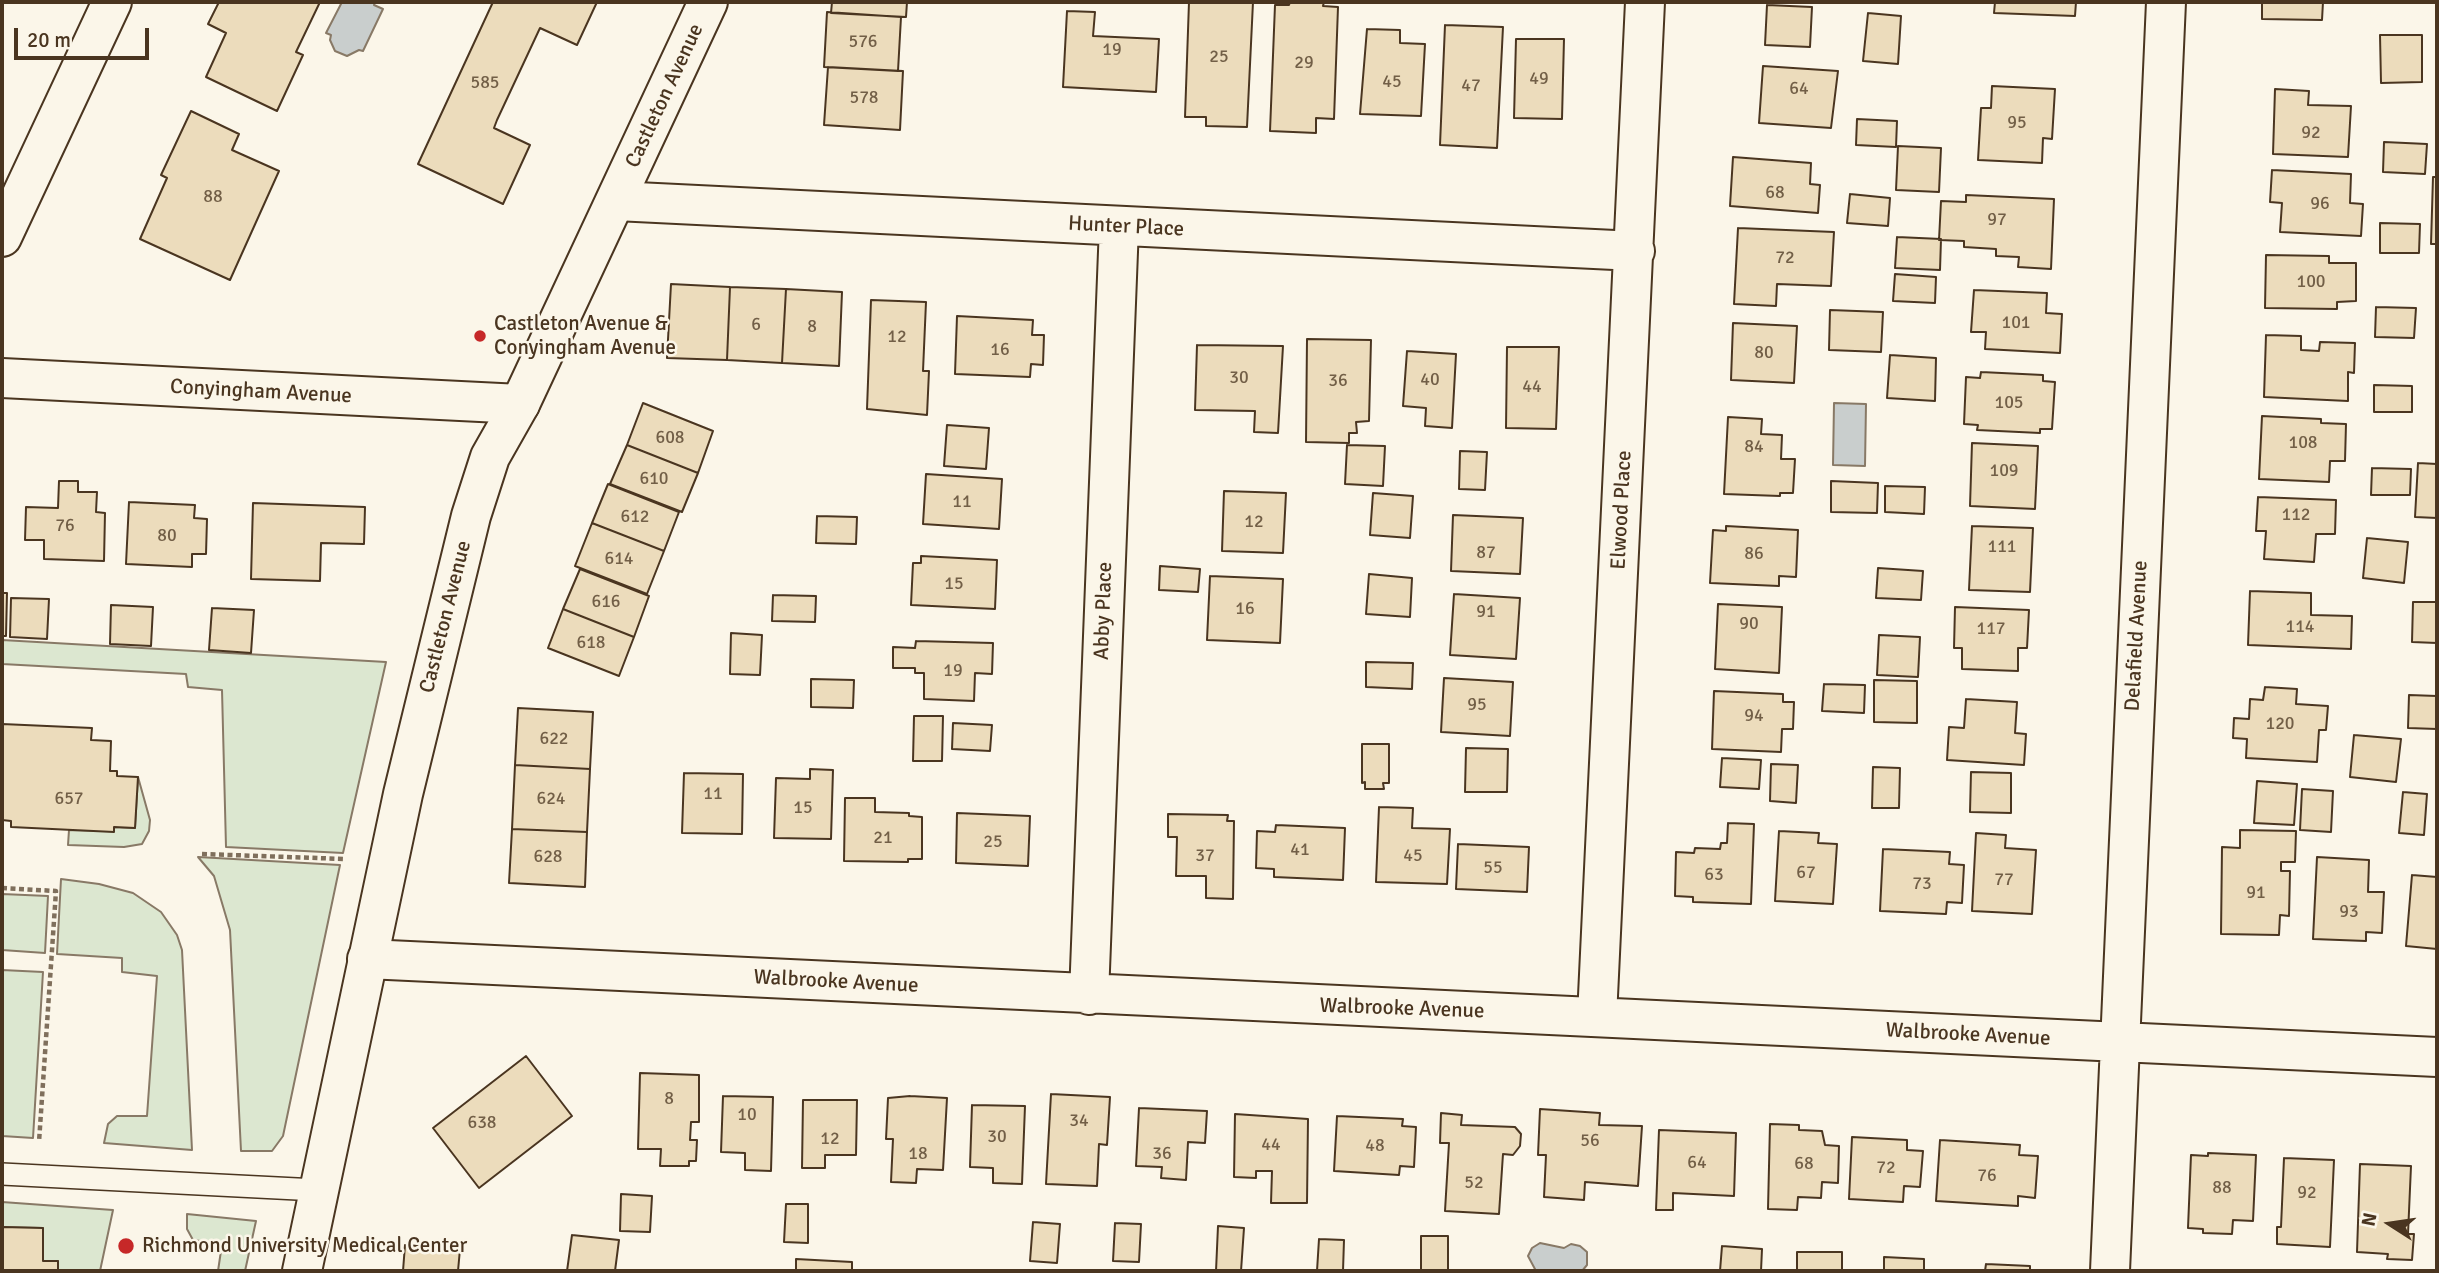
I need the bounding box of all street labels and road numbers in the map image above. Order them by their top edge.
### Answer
street label: Castleton Avenue [621,20,709,172]
street label: Hunter Place [1067,211,1185,243]
street label: Conyingham Avenue [170,375,352,409]
street label: Elwood Place [1606,450,1638,570]
street label: Castleton Avenue [415,538,477,696]
street label: Delafield Avenue [2120,560,2154,712]
street label: Abby Place [1090,561,1118,661]
street label: Walbrooke Avenue [753,965,919,999]
street label: Walbrooke Avenue [1319,994,1485,1024]
street label: Walbrooke Avenue [1885,1018,2051,1052]

